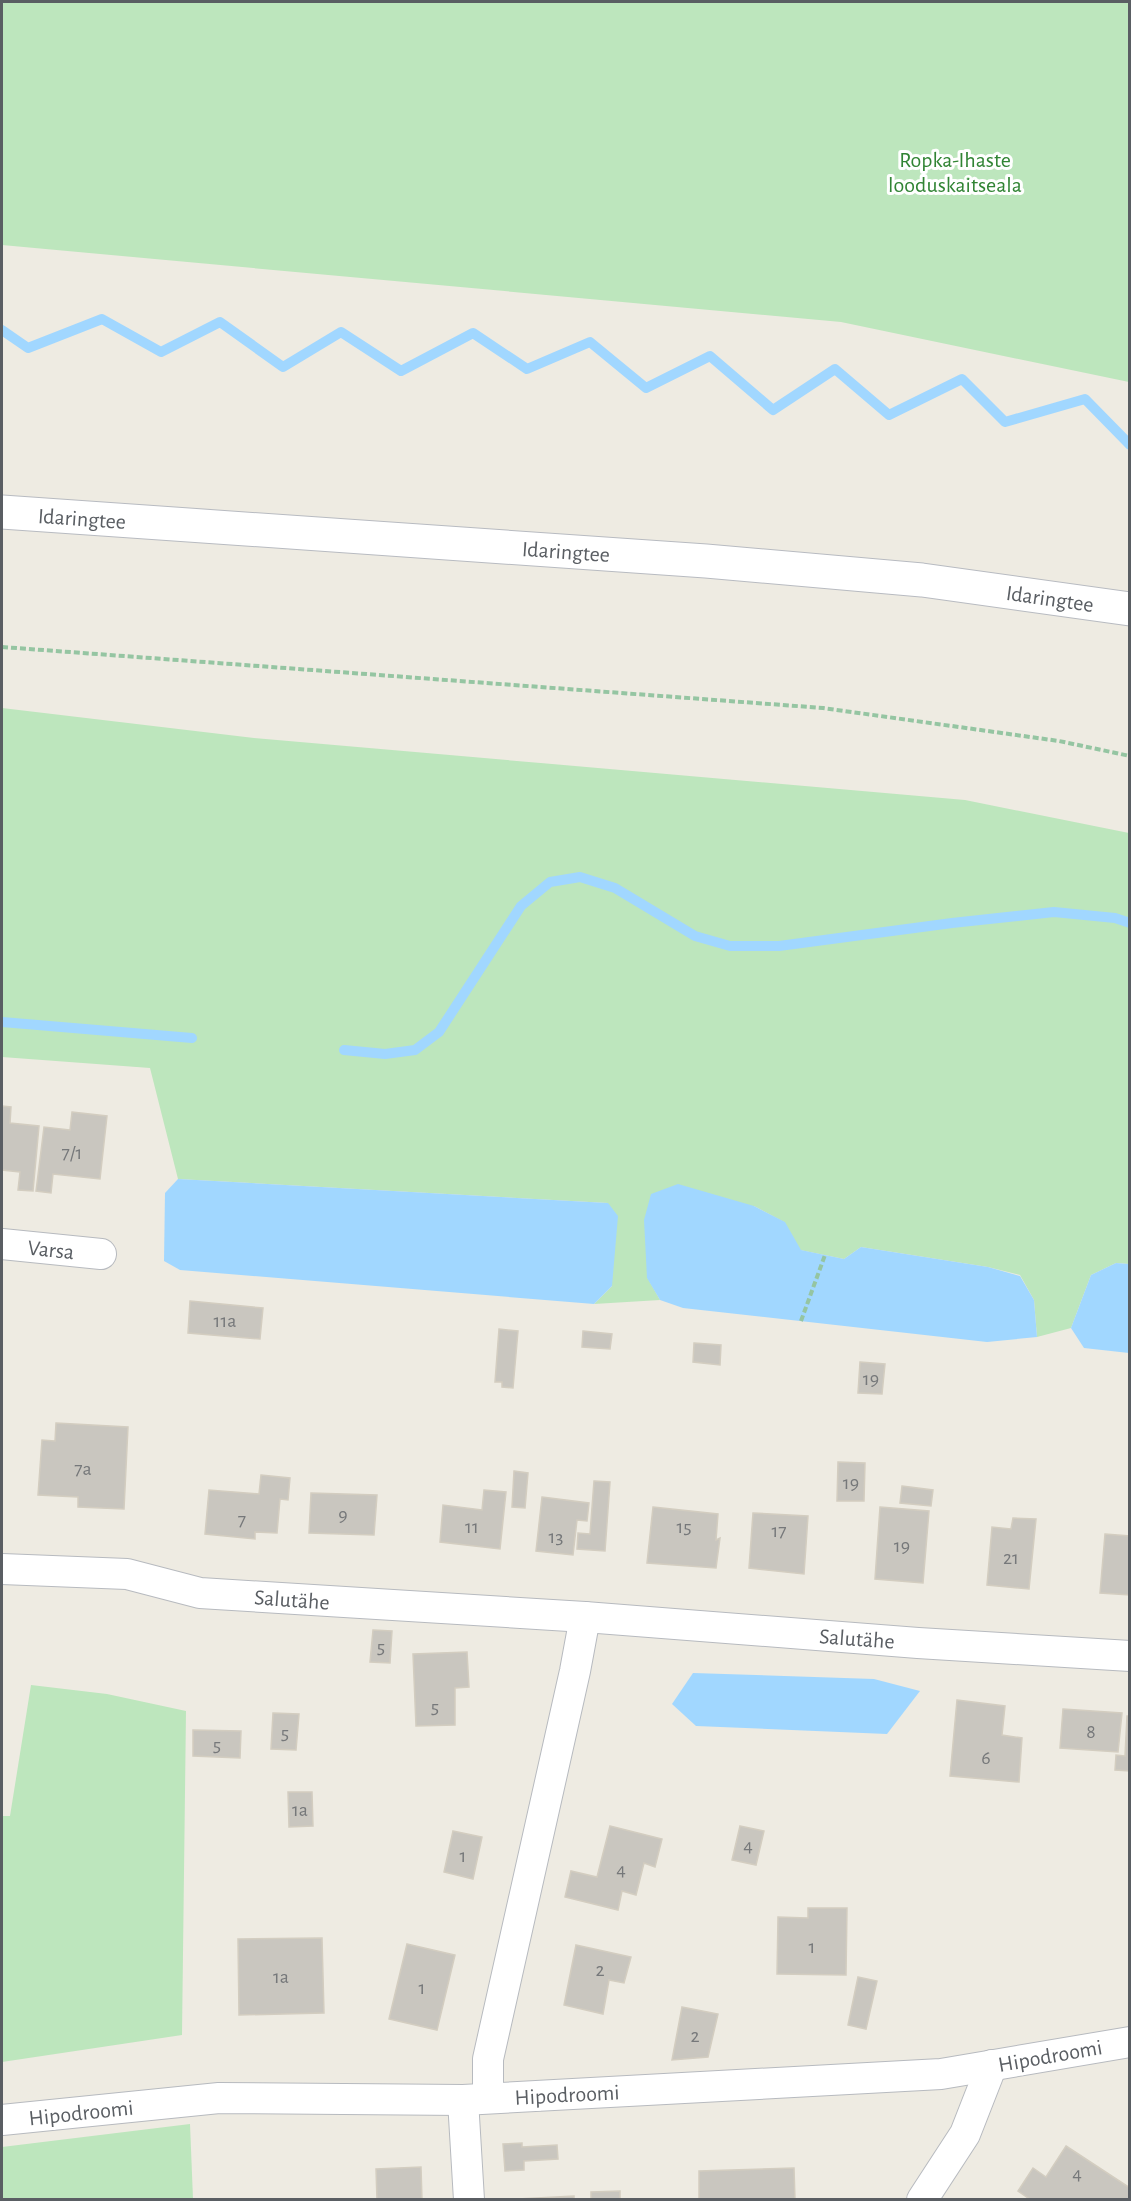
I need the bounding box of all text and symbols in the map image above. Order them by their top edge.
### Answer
park label: Ropka-Ihaste looduskaitseala [888,149,1022,196]
street label: Idaringtee [37,505,127,533]
street label: Idaringtee [521,538,611,566]
street label: Idaringtee [1005,582,1095,616]
house number: 7/1 [62,1143,82,1163]
street label: Varsa [27,1237,75,1263]
house number: 11a [214,1311,237,1331]
house number: 19 [863,1369,879,1389]
house number: 7a [74,1459,92,1479]
house number: 19 [843,1473,859,1493]
house number: 9 [338,1505,348,1525]
house number: 7 [238,1510,246,1530]
house number: 11 [465,1517,479,1537]
house number: 15 [676,1517,692,1537]
house number: 17 [771,1521,787,1541]
house number: 13 [548,1527,564,1547]
house number: 19 [894,1536,910,1556]
house number: 21 [1003,1548,1019,1568]
street label: Salutähe [253,1586,330,1614]
street label: Salutähe [818,1625,895,1653]
house number: 5 [377,1637,385,1657]
house number: 5 [431,1697,439,1717]
house number: 8 [1086,1722,1096,1742]
house number: 5 [281,1723,289,1743]
house number: 5 [213,1735,221,1755]
house number: 6 [981,1748,991,1768]
house number: 1a [292,1800,308,1820]
house number: 4 [743,1836,753,1856]
house number: 1 [460,1846,466,1866]
house number: 4 [616,1860,626,1880]
house number: 1 [809,1937,815,1957]
house number: 2 [595,1960,605,1980]
house number: 1a [273,1967,289,1987]
house number: 1 [419,1978,425,1998]
house number: 2 [690,2026,700,2046]
street label: Hipodroomi [996,2036,1104,2076]
street label: Hipodroomi [514,2081,620,2109]
street label: Hipodroomi [28,2097,135,2129]
house number: 4 [1072,2164,1082,2184]

